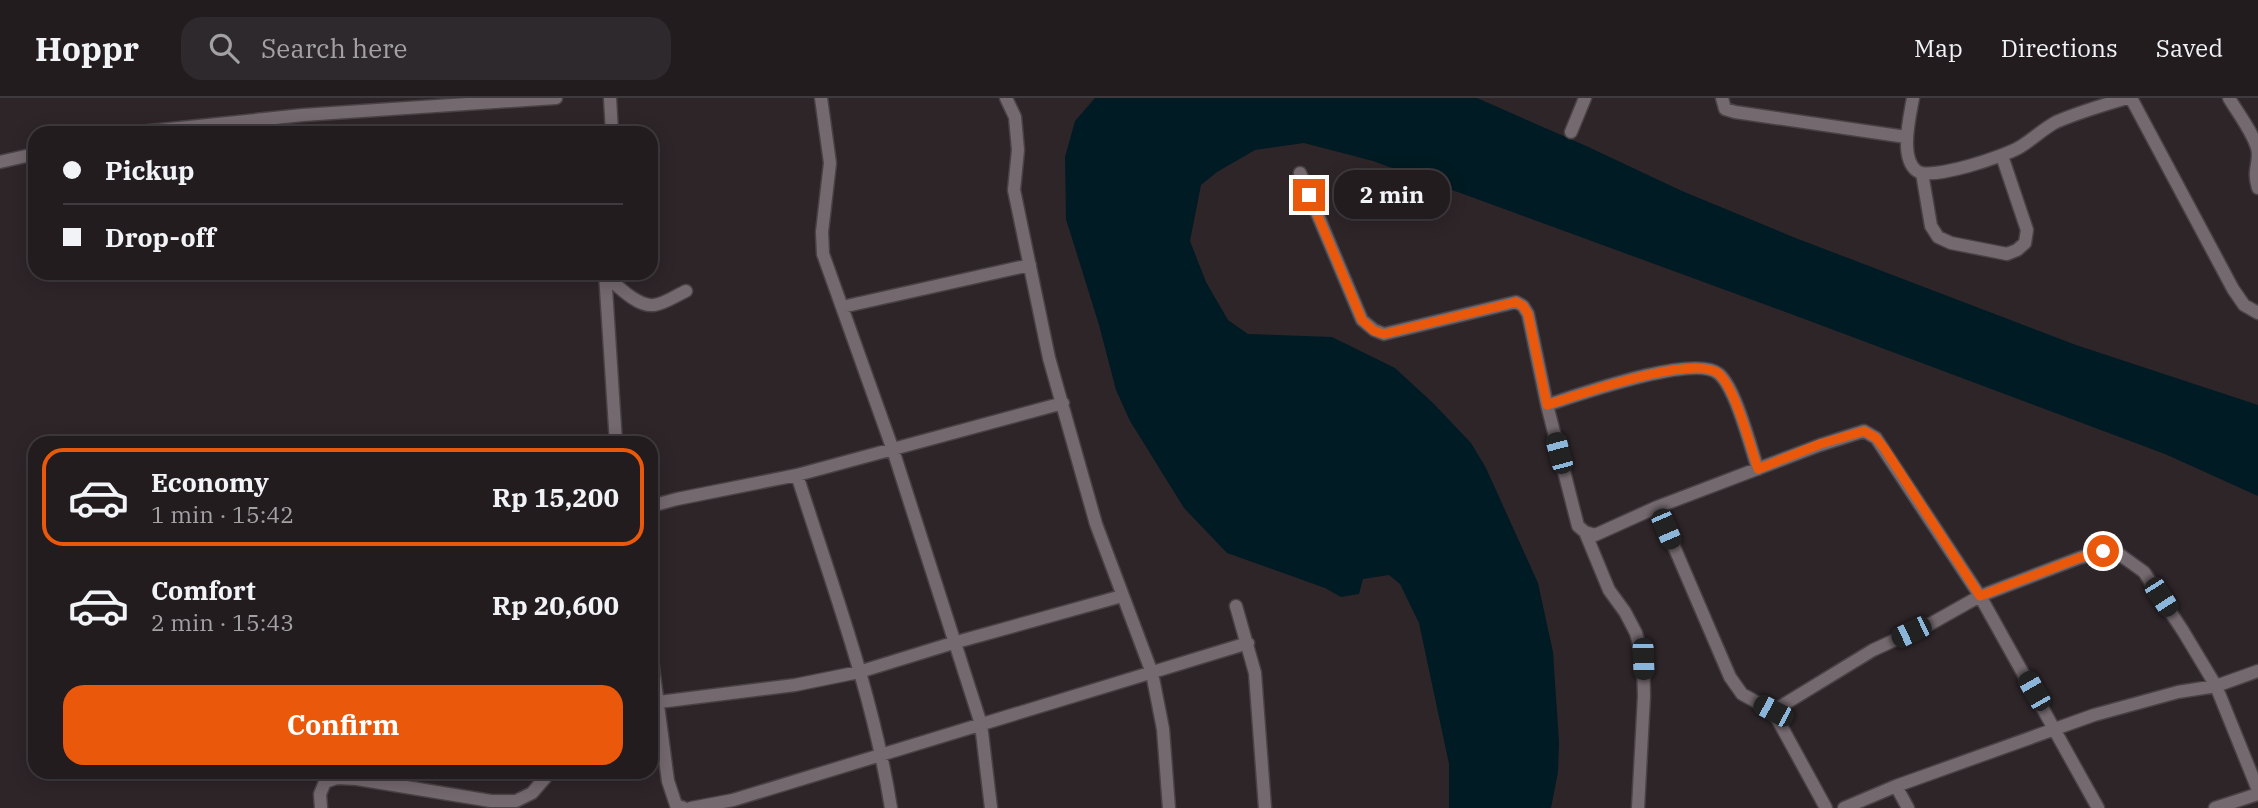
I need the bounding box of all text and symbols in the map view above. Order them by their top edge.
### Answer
search box [181,17,671,80]
text: Hoppr [35,27,139,70]
icon: search [205,29,243,67]
text: Search here [261,31,408,65]
text: Map [1914,32,1963,64]
text: Directions [2001,32,2118,64]
text: Saved [2156,32,2223,64]
text: Pickup [105,153,195,187]
callout: 2 min [1334,170,1449,220]
route end [1293,179,1325,211]
text: 2 min [1360,179,1424,209]
text: Drop-off [105,220,216,254]
car [1544,430,1575,476]
text: Economy [151,465,269,499]
icon: car [67,466,130,529]
text: Rp 15,200 [492,480,619,514]
text: 1 min · 15:42 [151,499,294,529]
car [1649,506,1684,552]
route start [2087,535,2119,567]
text: Comfort [151,573,256,607]
icon: car [67,574,130,637]
car [2141,574,2182,620]
text: Rp 20,600 [492,588,619,622]
text: 2 min · 15:43 [151,607,294,637]
car [1888,613,1935,651]
car [1632,638,1655,680]
car [2015,668,2054,714]
button: Confirm [63,685,623,765]
car [1750,692,1797,730]

